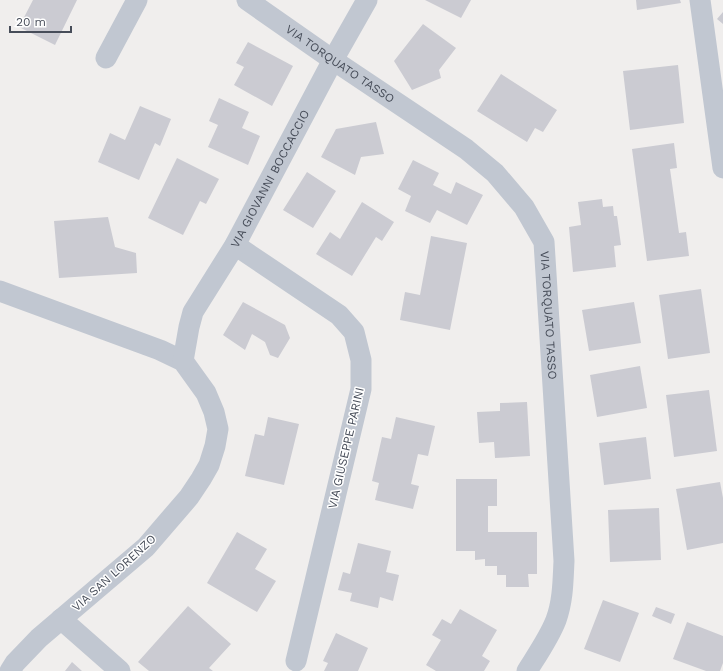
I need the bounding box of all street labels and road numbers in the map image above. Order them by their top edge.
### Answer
street label: VIA TORQUATO TASSO [283,22,397,106]
street label: VIA GIOVANNI BOCCACCIO [228,107,312,250]
street label: VIA TORQUATO TASSO [538,251,560,380]
street label: VIA GIUSEPPE PARINI [325,386,367,510]
street label: VIA SAN LORENZO [69,532,159,614]

